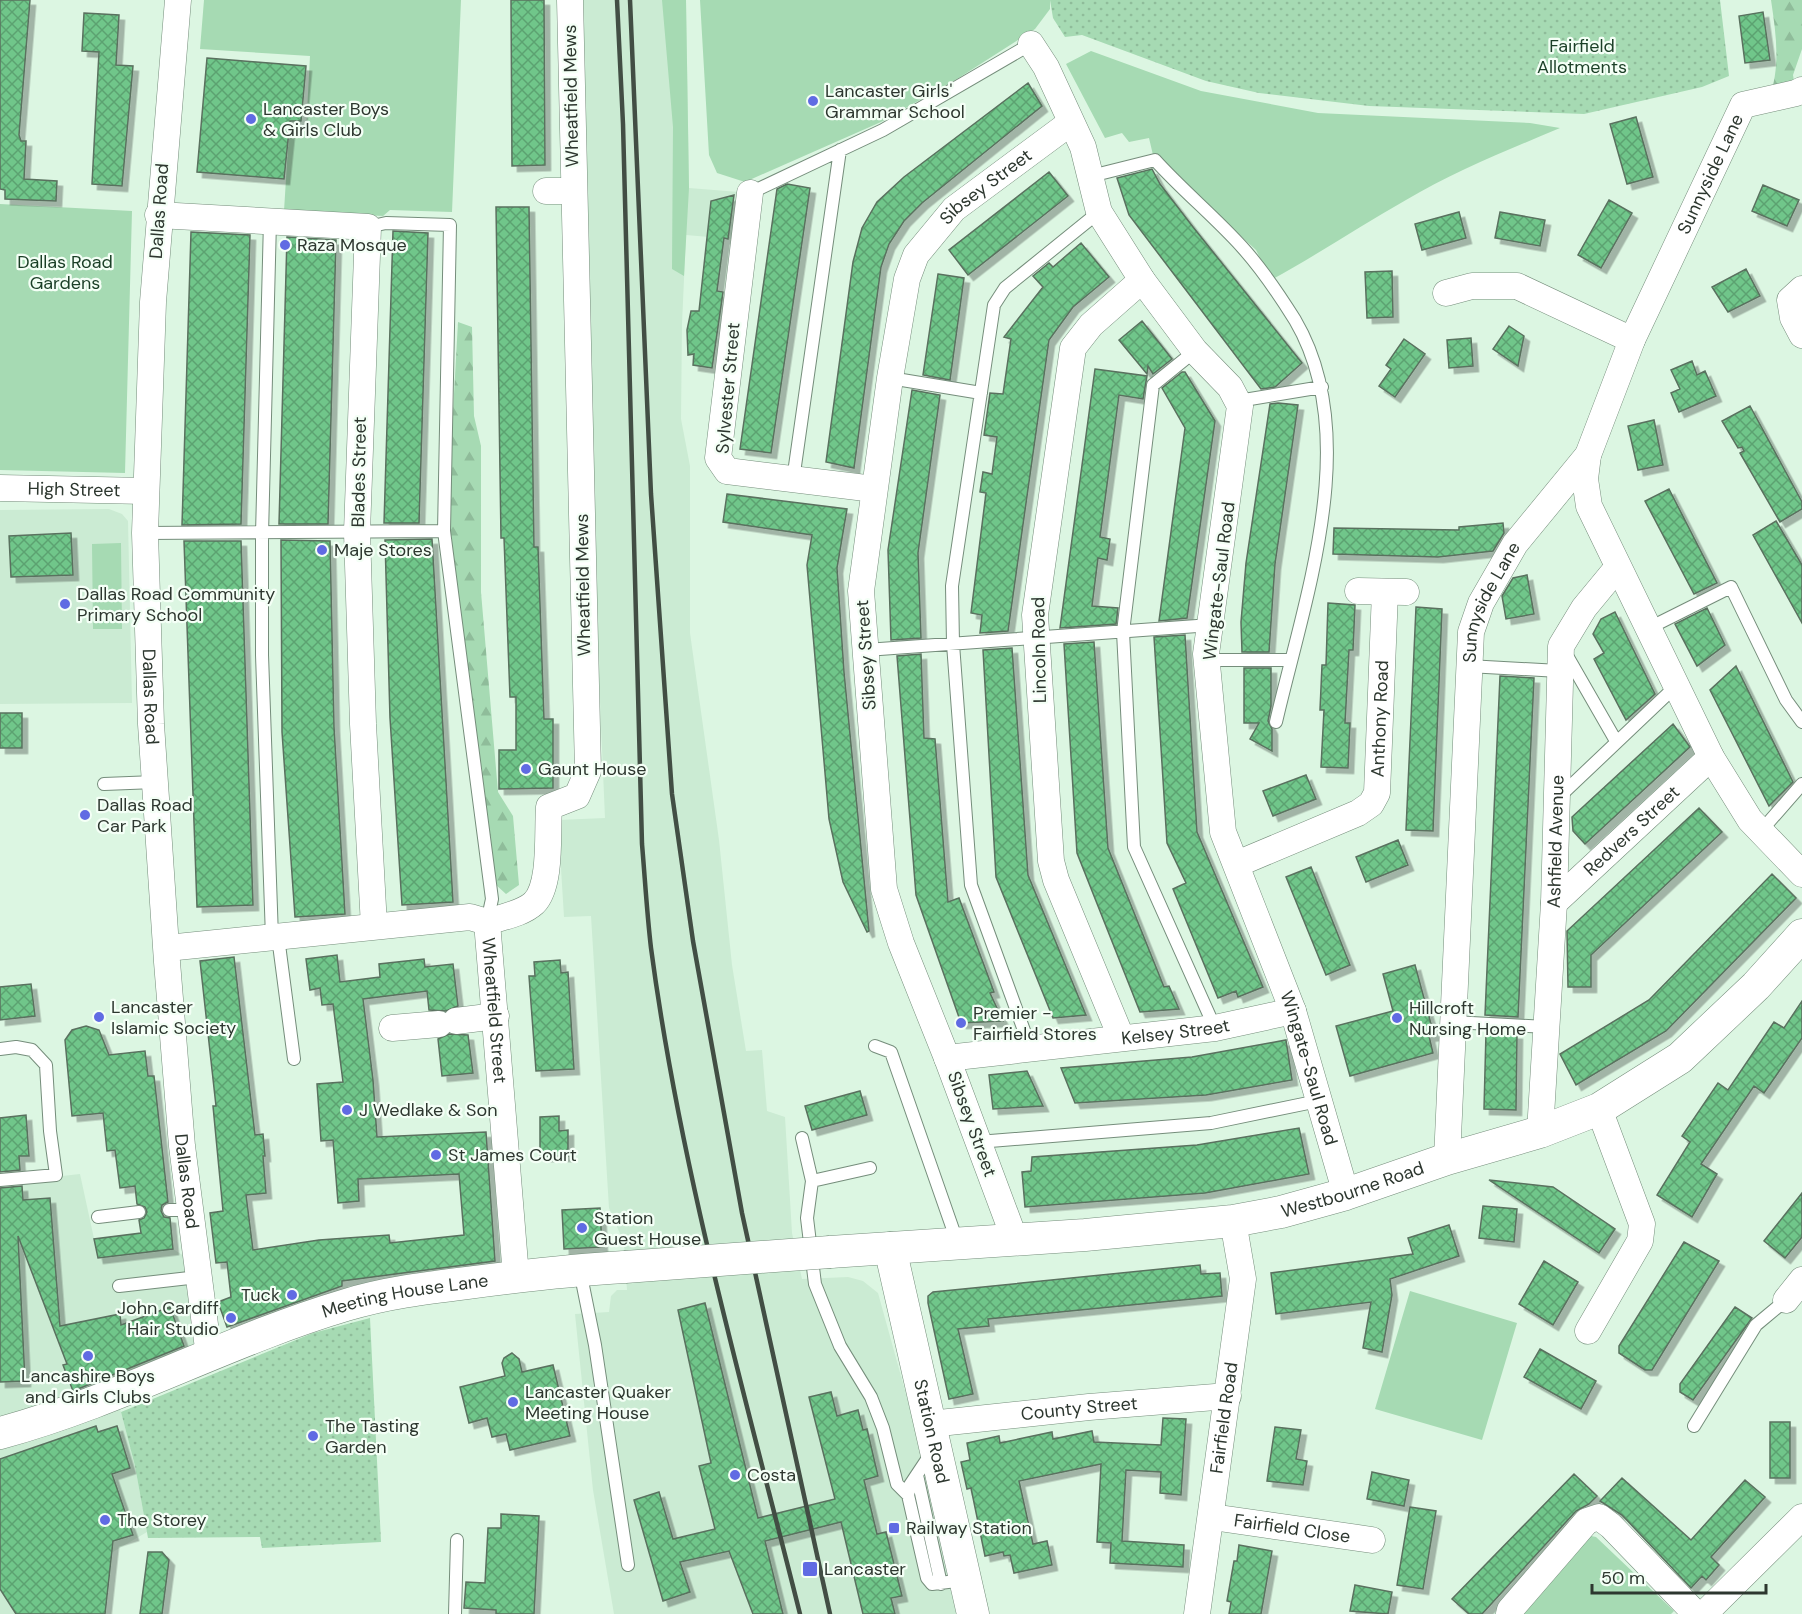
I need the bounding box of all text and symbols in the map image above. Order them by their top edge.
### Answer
street label: Wheatfield Mews [558,24,584,168]
park label: Fairfield Allotments [1537,34,1627,79]
place label: Lancaster Girls' Grammar School [825,79,965,124]
marker: Lancaster Girls' Grammar School [806,94,820,108]
place label: Lancaster Boys & Girls Club [263,97,389,142]
street label: Sunnyside Lane [1672,110,1749,238]
marker: Lancaster Boys & Girls Club [244,112,258,126]
street label: Sibsey Street [934,143,1037,230]
street label: Dallas Road [144,162,174,260]
place label: Raza Mosque [297,233,407,257]
marker: Raza Mosque [278,238,292,252]
park label: Dallas Road Gardens [17,250,113,295]
street label: Sylvester Street [710,321,746,455]
street label: Blades Street [346,416,372,528]
street label: High Street [27,477,121,502]
street label: Wingate-Saul Road [1197,500,1241,662]
street label: Wheatfield Mews [570,513,596,657]
street label: Sunnyside Lane [1458,537,1526,663]
place label: Maje Stores [334,538,432,562]
marker: Maje Stores [315,543,329,557]
place label: Dallas Road Community Primary School [77,582,275,627]
marker: Dallas Road Community Primary School [58,597,72,611]
street label: Lincoln Road [1026,597,1052,703]
street label: Sibsey Street [850,599,882,711]
street label: Dallas Road [137,648,164,745]
street label: Anthony Road [1366,660,1394,778]
place label: Gaunt House [538,757,646,781]
marker: Gaunt House [519,762,533,776]
street label: Ashfield Avenue [1542,775,1569,908]
street label: Redvers Street [1579,780,1685,881]
place label: Dallas Road Car Park [97,793,193,838]
marker: Dallas Road Car Park [78,808,92,822]
street label: Wheatfield Street [476,937,512,1084]
street label: Wingate-Saul Road [1274,988,1343,1148]
place label: Lancaster Islamic Society [111,995,236,1040]
place label: Hillcroft Nursing Home [1409,996,1526,1041]
place label: Premier - Fairfield Stores [973,1001,1097,1046]
marker: Lancaster Islamic Society [92,1010,106,1024]
marker: Hillcroft Nursing Home [1390,1011,1404,1025]
street label: Kelsey Street [1120,1013,1232,1050]
marker: Premier - Fairfield Stores [954,1016,968,1030]
street label: Sibsey Street [942,1068,1002,1180]
place label: J Wedlake & Son [359,1098,498,1122]
marker: J Wedlake & Son [340,1103,354,1117]
street label: Dallas Road [169,1133,205,1230]
place label: St James Court [448,1143,577,1167]
marker: St James Court [429,1148,443,1162]
street label: Westbourne Road [1278,1156,1427,1223]
place label: Station Guest House [594,1206,701,1251]
marker: Station Guest House [575,1221,589,1235]
street label: Meeting House Lane [319,1268,490,1324]
place label: Tuck [241,1283,280,1307]
marker: Tuck [285,1288,299,1302]
place label: John Cardiff Hair Studio [117,1296,219,1341]
marker: John Cardiff Hair Studio [224,1311,238,1325]
marker: Lancashire Boys and Girls Clubs [81,1349,95,1363]
street label: Fairfield Road [1204,1361,1243,1475]
place label: Lancashire Boys and Girls Clubs [21,1364,155,1409]
street label: Station Road [908,1377,955,1486]
place label: Lancaster Quaker Meeting House [525,1380,671,1425]
street label: County Street [1020,1391,1138,1426]
marker: Lancaster Quaker Meeting House [506,1395,520,1409]
place label: The Tasting Garden [325,1414,419,1459]
marker: The Tasting Garden [306,1429,320,1443]
place label: Costa [747,1463,796,1487]
marker: Costa [728,1468,742,1482]
place label: The Storey [117,1508,207,1532]
street label: Fairfield Close [1232,1508,1352,1549]
marker: The Storey [98,1513,112,1527]
place label: Railway Station [906,1516,1032,1540]
marker: Railway Station [887,1521,901,1535]
place label: Lancaster [824,1557,906,1581]
scale bar [1592,1557,1766,1595]
marker: Lancaster [801,1560,819,1578]
text: 50 m [1601,1566,1645,1590]

